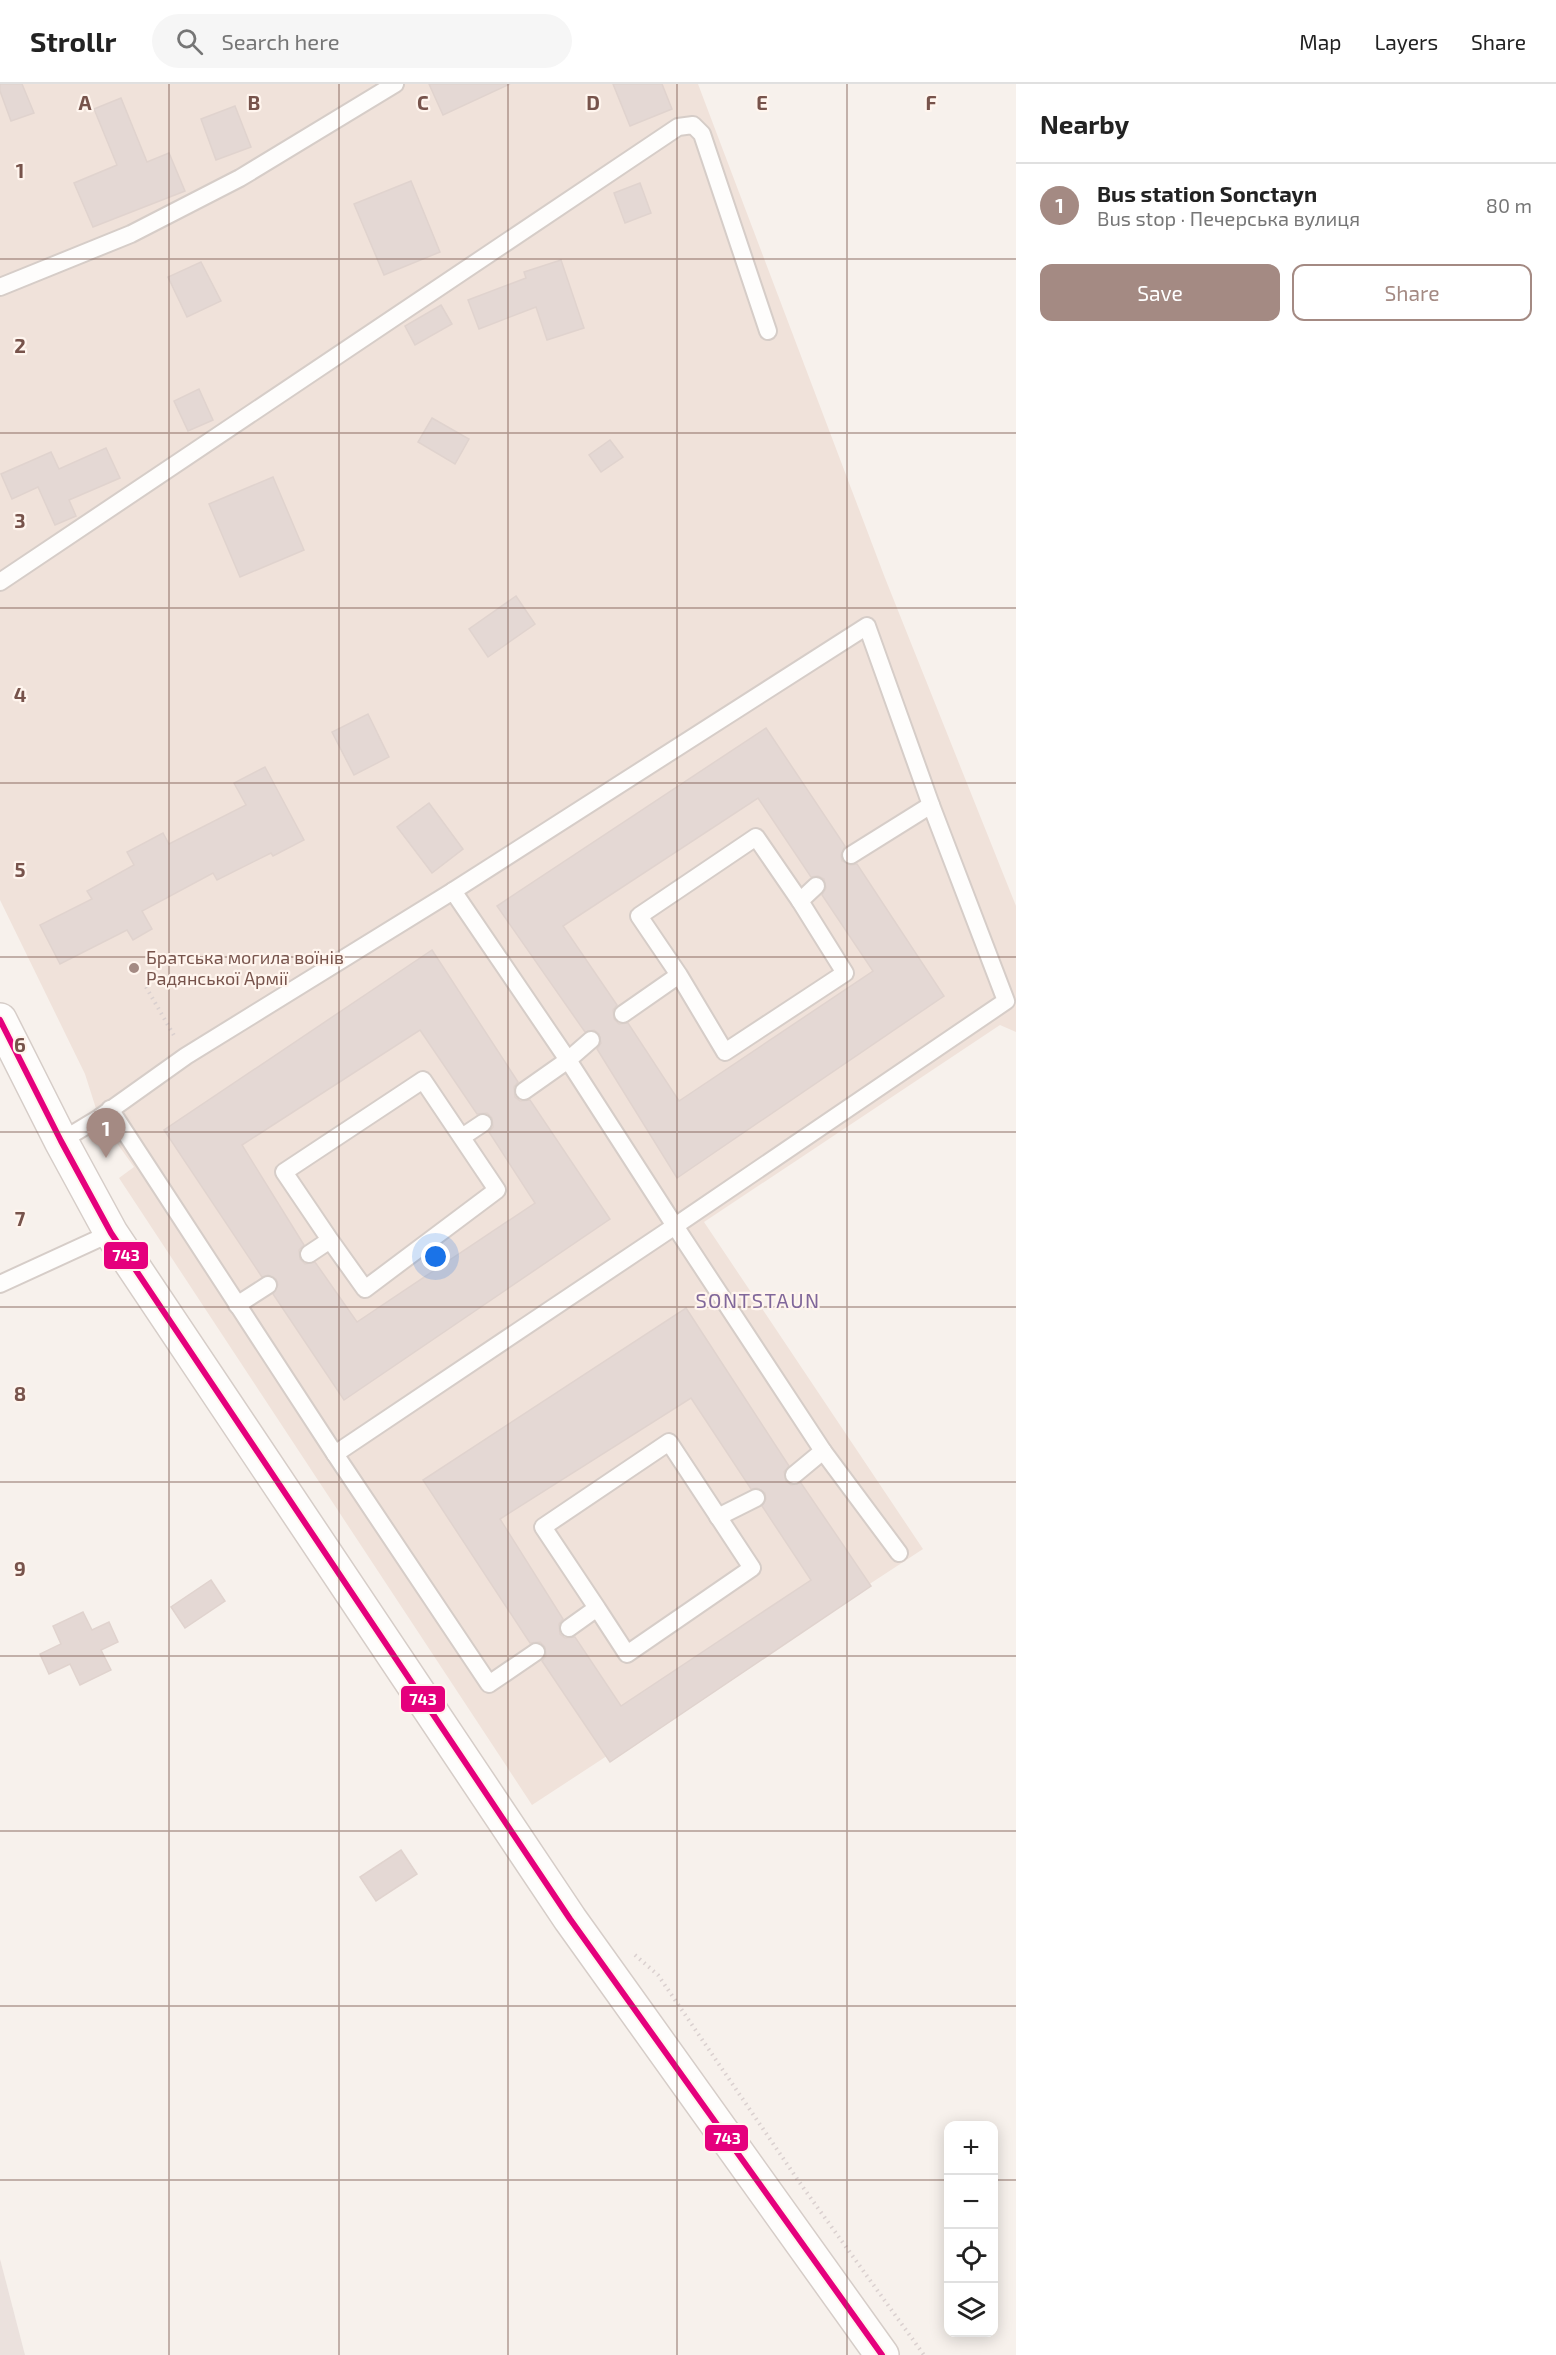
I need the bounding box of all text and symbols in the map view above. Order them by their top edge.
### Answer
search box [152,14,572,68]
text: Strollr [30,24,116,58]
icon: search [173,25,206,58]
text: Search here [221,28,340,54]
text: Map [1299,29,1341,54]
text: Layers [1374,29,1438,54]
text: Share [1471,29,1526,54]
text: A [78,90,92,114]
text: B [248,90,260,114]
text: C [417,90,429,114]
text: D [586,90,600,114]
text: E [756,90,768,114]
text: F [925,90,937,114]
text: Nearby [1040,108,1129,139]
text: 1 [16,158,24,182]
text: Bus station Sonctayn [1097,180,1317,206]
text: 1 [1055,193,1064,217]
text: 80 m [1486,193,1532,217]
text: Bus stop · Печерська вулиця [1097,206,1360,230]
button: Save [1040,264,1280,321]
button: Share [1292,264,1532,321]
text: 2 [14,333,26,357]
text: 3 [14,508,26,532]
text: 4 [14,682,27,706]
text: 5 [14,857,26,881]
place label: Братська могила воїнів Радянської Армії [146,946,344,989]
marker: Братська могила воїнів Радянської Армії [127,961,141,975]
text: 6 [14,1032,26,1056]
pin: 1 [86,1108,126,1158]
text: 7 [15,1206,26,1230]
line badge: 743 [103,1241,149,1270]
your location [421,1242,450,1271]
text: 743 [112,1245,140,1264]
district label: SONTSTAUN [695,1288,821,1312]
text: 8 [14,1381,26,1405]
text: 9 [14,1556,26,1580]
line badge: 743 [400,1685,446,1713]
text: 743 [409,1689,437,1708]
map controls [944,2121,998,2337]
button: + [944,2121,998,2175]
line badge: 743 [704,2124,749,2152]
text: 743 [713,2128,741,2147]
button: − [944,2175,998,2229]
button: locate [944,2229,998,2283]
button: layers [944,2283,998,2337]

